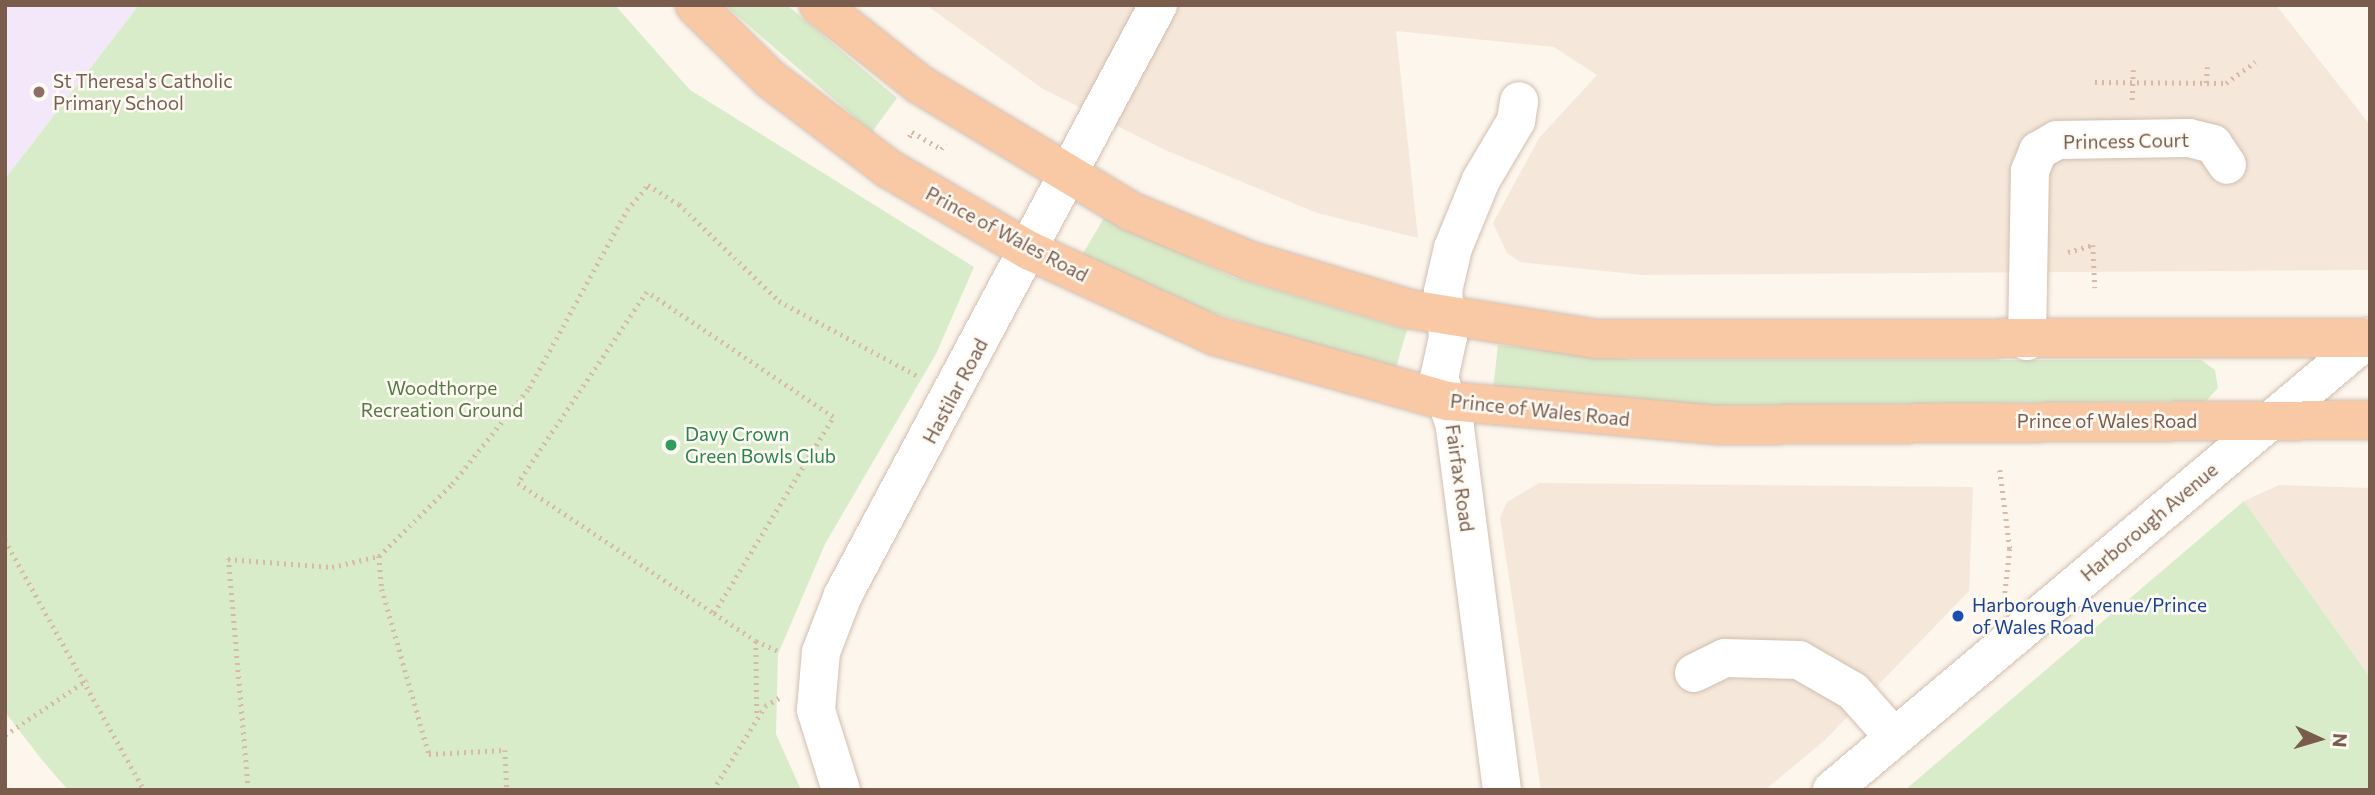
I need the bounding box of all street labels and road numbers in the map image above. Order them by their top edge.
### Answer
street label: Princess Court [2063,129,2189,153]
street label: Prince of Wales Road [922,182,1092,286]
street label: Hastilar Road [918,335,992,447]
street label: Prince of Wales Road [1449,389,1631,431]
street label: Prince of Wales Road [2017,410,2197,432]
street label: Fairfax Road [1441,423,1479,533]
street label: Harborough Avenue [2076,458,2222,586]

